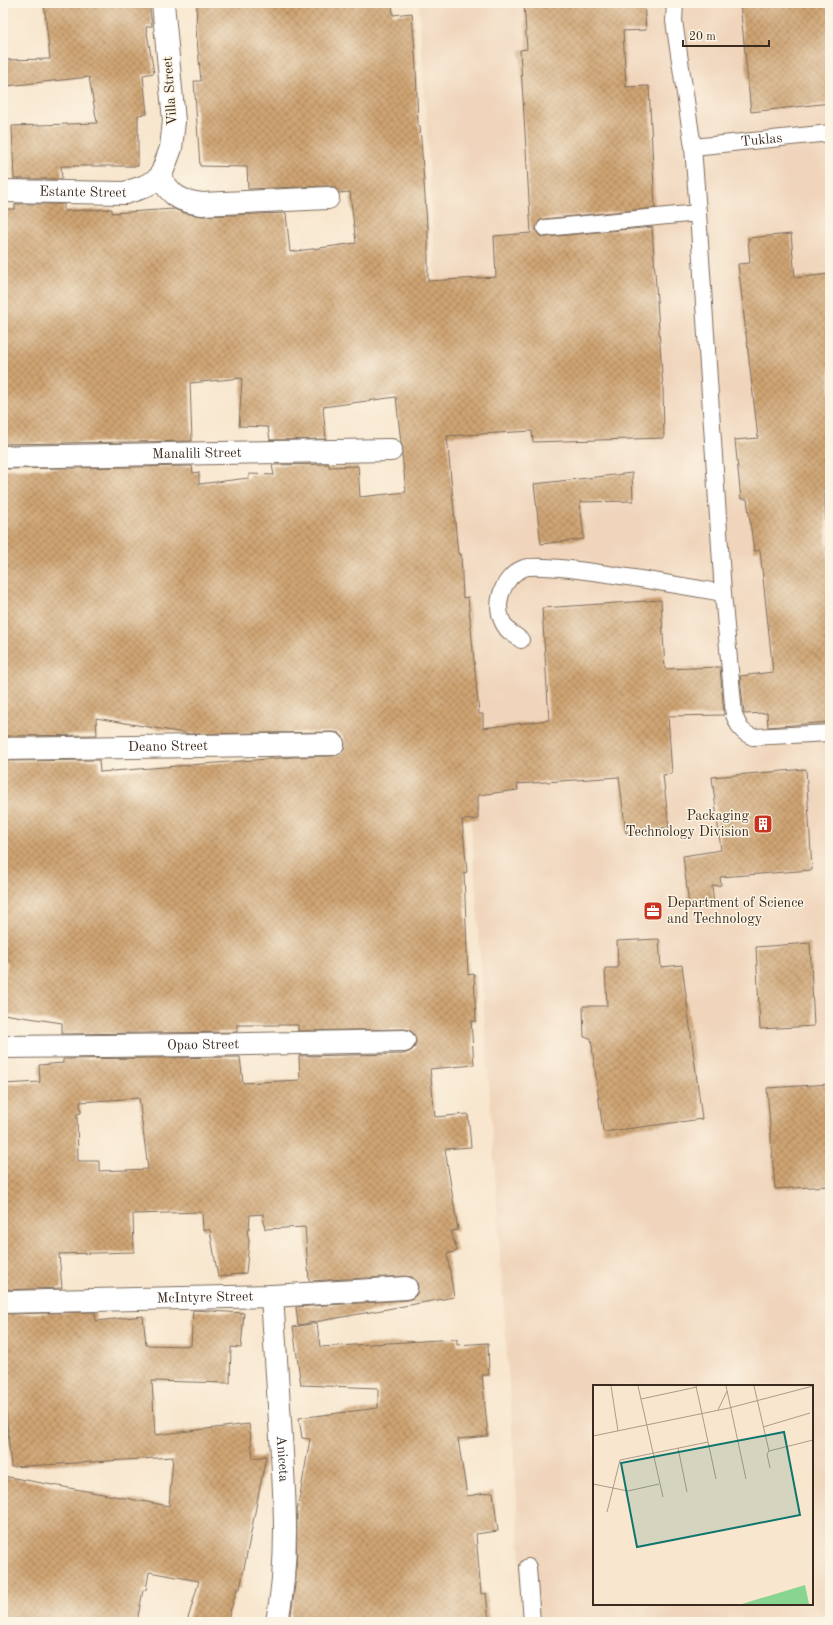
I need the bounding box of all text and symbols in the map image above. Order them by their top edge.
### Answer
scale bar [683,22,769,48]
text: 20 m [689,31,716,43]
street label: Villa Street [161,56,179,126]
street label: Tuklas [740,131,783,149]
street label: Estante Street [39,185,127,200]
street label: Manalili Street [152,446,242,461]
street label: Deano Street [128,739,208,754]
place label: Packaging Technology Division [625,809,749,839]
building icon: Packaging Technology Division [752,813,774,835]
place label: Department of Science and Technology [667,896,804,926]
office icon: Department of Science and Technology [642,900,664,922]
street label: Opao Street [167,1037,239,1052]
street label: McIntyre Street [157,1289,253,1306]
inset map [593,1385,813,1605]
street label: Aniceta [274,1435,291,1482]

